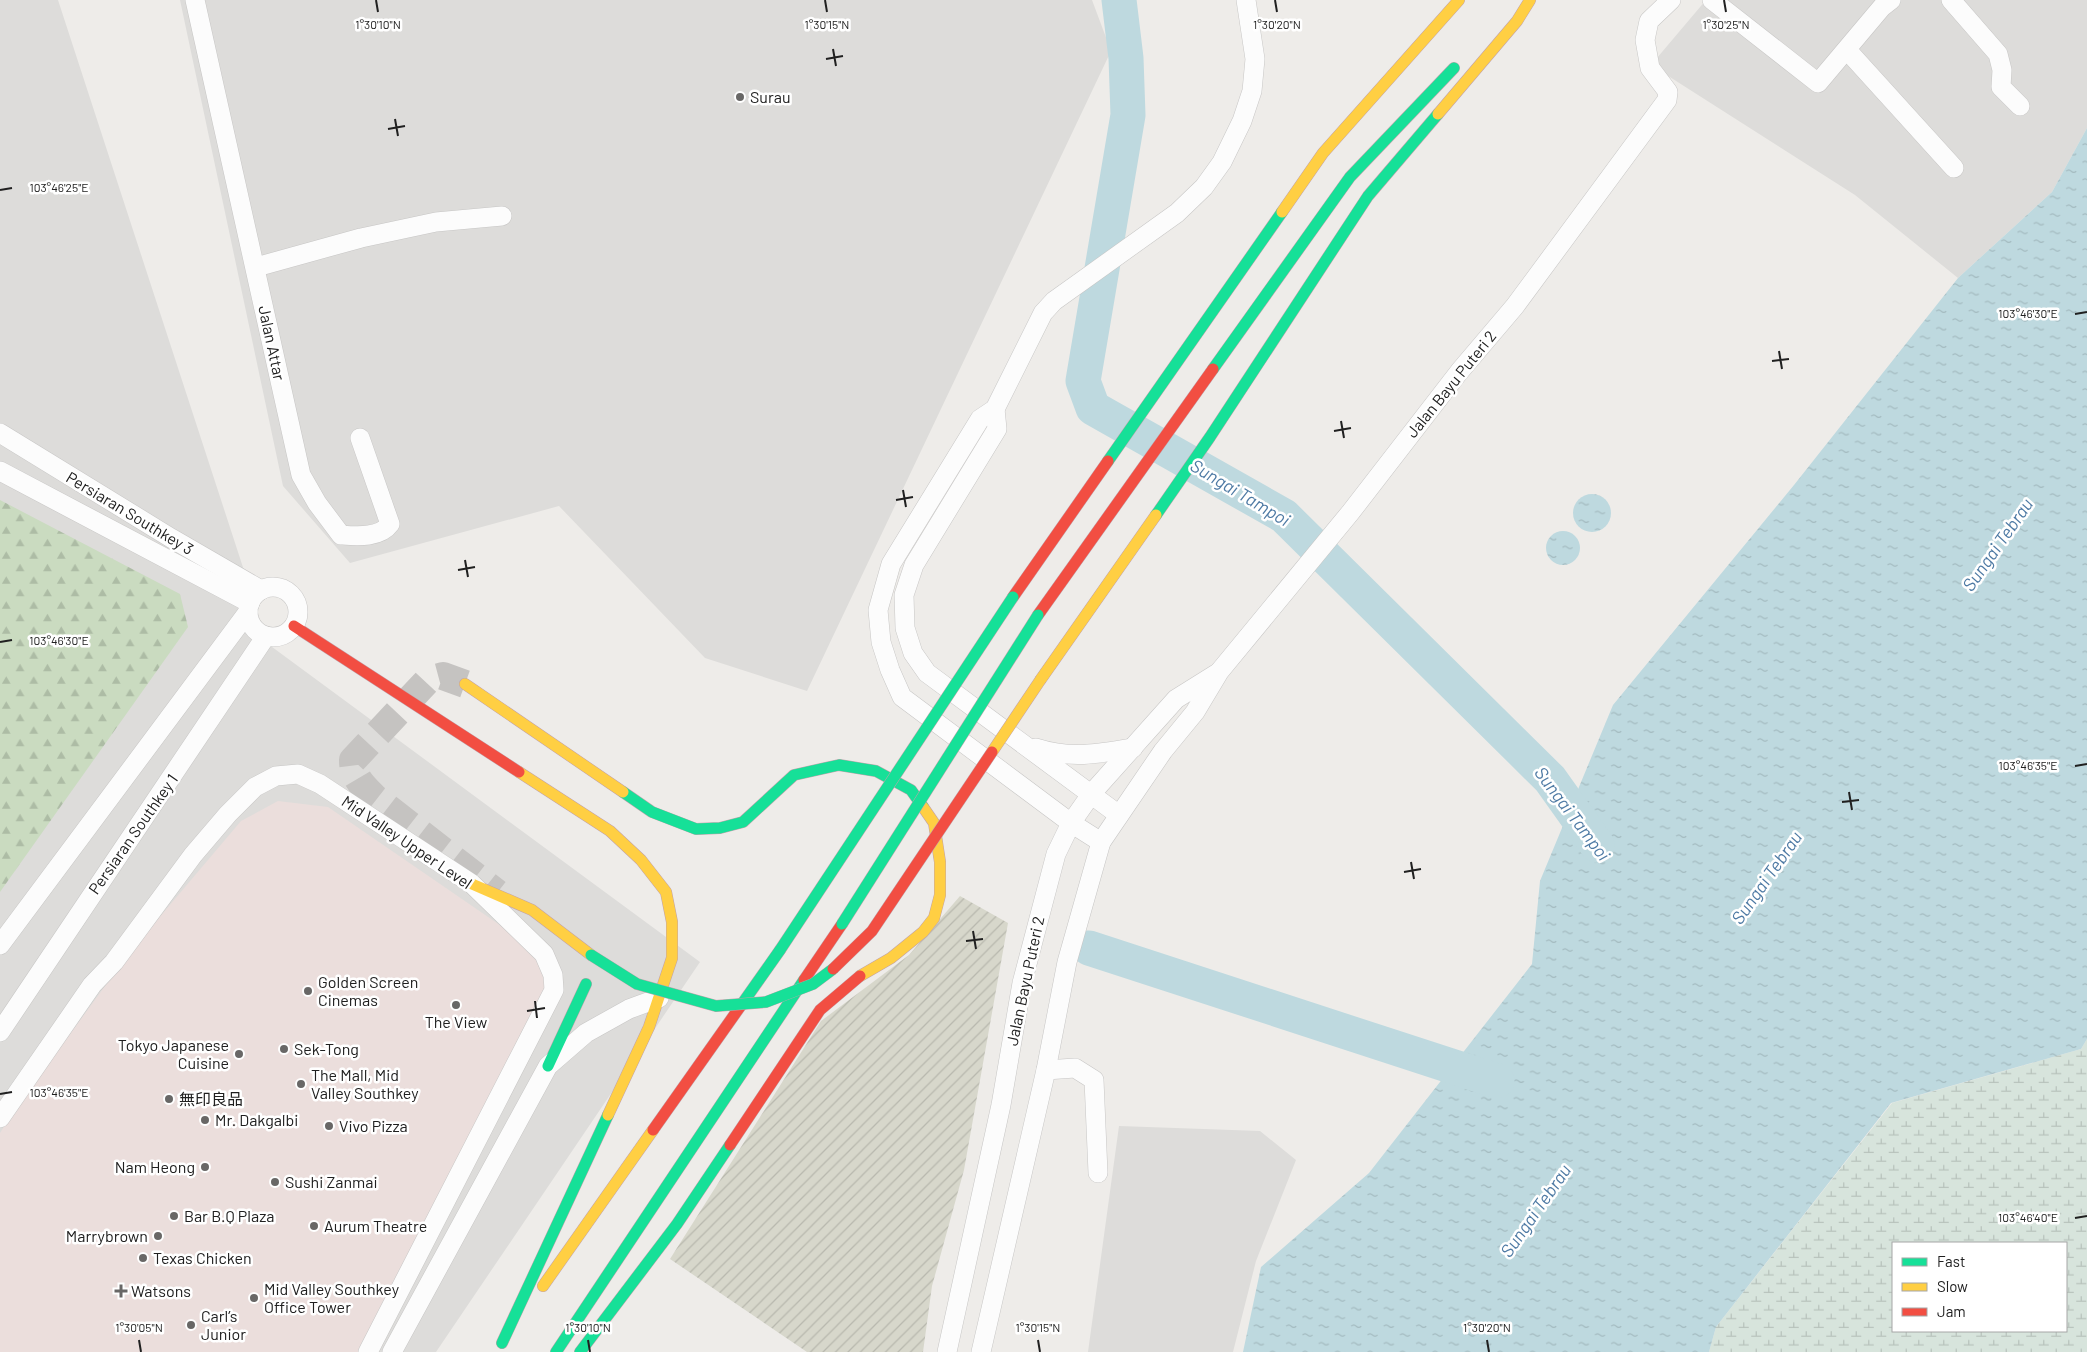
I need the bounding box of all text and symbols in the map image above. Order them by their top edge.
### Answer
text: 1°30'10"N [355,17,401,31]
text: 1°30'15"N [805,17,849,31]
text: 1°30'20"N [1253,17,1301,31]
text: 1°30'25"N [1702,17,1750,31]
place label: Surau [750,87,790,106]
marker: Surau [734,91,746,103]
text: 103°46'25"E [29,180,89,194]
street label: Jalan Attar [255,304,290,382]
text: 103°46'30"E [1998,306,2058,320]
street label: Jalan Bayu Puteri 2 [1402,326,1500,441]
water label: Sungai Tampoi [1187,454,1295,531]
street label: Persiaran Southkey 3 [63,467,197,558]
water label: Sungai Tebrau [1957,494,2037,595]
text: 103°46'30"E [29,633,89,647]
text: 103°46'35"E [1999,758,2057,772]
water label: Sungai Tampoi [1530,762,1616,865]
street label: Persiaran Southkey 1 [84,770,181,898]
street label: Mid Valley Upper Level [339,791,476,892]
water label: Sungai Tebrau [1726,827,1806,928]
street label: Jalan Bayu Puteri 2 [1001,914,1048,1047]
place label: Golden Screen Cinemas [318,972,418,1009]
marker: Golden Screen Cinemas [302,985,314,997]
marker: The View [450,999,462,1011]
place label: The View [425,1012,488,1031]
place label: Tokyo Japanese Cuisine [118,1035,229,1072]
place label: Sek-Tong [294,1039,359,1058]
marker: Sek-Tong [278,1043,290,1055]
marker: Tokyo Japanese Cuisine [233,1048,245,1060]
place label: The Mall, Mid Valley Southkey [311,1065,419,1102]
marker: The Mall, Mid Valley Southkey [295,1078,307,1090]
text: 103°46'35"E [30,1085,88,1099]
place label: 無印良品 [179,1089,243,1108]
marker: 無印良品 [163,1093,175,1105]
place label: Mr. Dakgalbi [215,1110,298,1129]
marker: Mr. Dakgalbi [199,1114,211,1126]
place label: Vivo Pizza [339,1116,408,1135]
marker: Vivo Pizza [323,1120,335,1132]
place label: Nam Heong [115,1157,195,1176]
water label: Sungai Tebrau [1495,1160,1575,1261]
marker: Nam Heong [199,1161,211,1173]
place label: Sushi Zanmai [285,1172,378,1191]
marker: Sushi Zanmai [269,1176,281,1188]
place label: Bar B.Q Plaza [184,1206,274,1225]
marker: Bar B.Q Plaza [168,1210,180,1222]
text: 103°46'40"E [1998,1210,2058,1224]
place label: Aurum Theatre [324,1216,427,1235]
marker: Aurum Theatre [308,1220,320,1232]
place label: Marrybrown [66,1226,148,1245]
marker: Marrybrown [152,1230,164,1242]
legend [1892,1242,2067,1332]
place label: Texas Chicken [153,1248,252,1267]
marker: Texas Chicken [137,1252,149,1264]
text: Fast [1937,1252,1965,1270]
text: Slow [1937,1277,1968,1295]
place label: Mid Valley Southkey Office Tower [264,1279,400,1316]
place label: Watsons [131,1281,191,1300]
marker: Watsons [115,1285,127,1297]
marker: Mid Valley Southkey Office Tower [248,1292,260,1304]
text: Jam [1937,1302,1966,1320]
place label: Carl’s Junior [201,1306,246,1343]
marker: Carl’s Junior [185,1319,197,1331]
text: 1°30'05"N [115,1320,163,1334]
text: 1°30'10"N [565,1320,611,1334]
text: 1°30'15"N [1016,1320,1060,1334]
text: 1°30'20"N [1463,1320,1511,1334]

